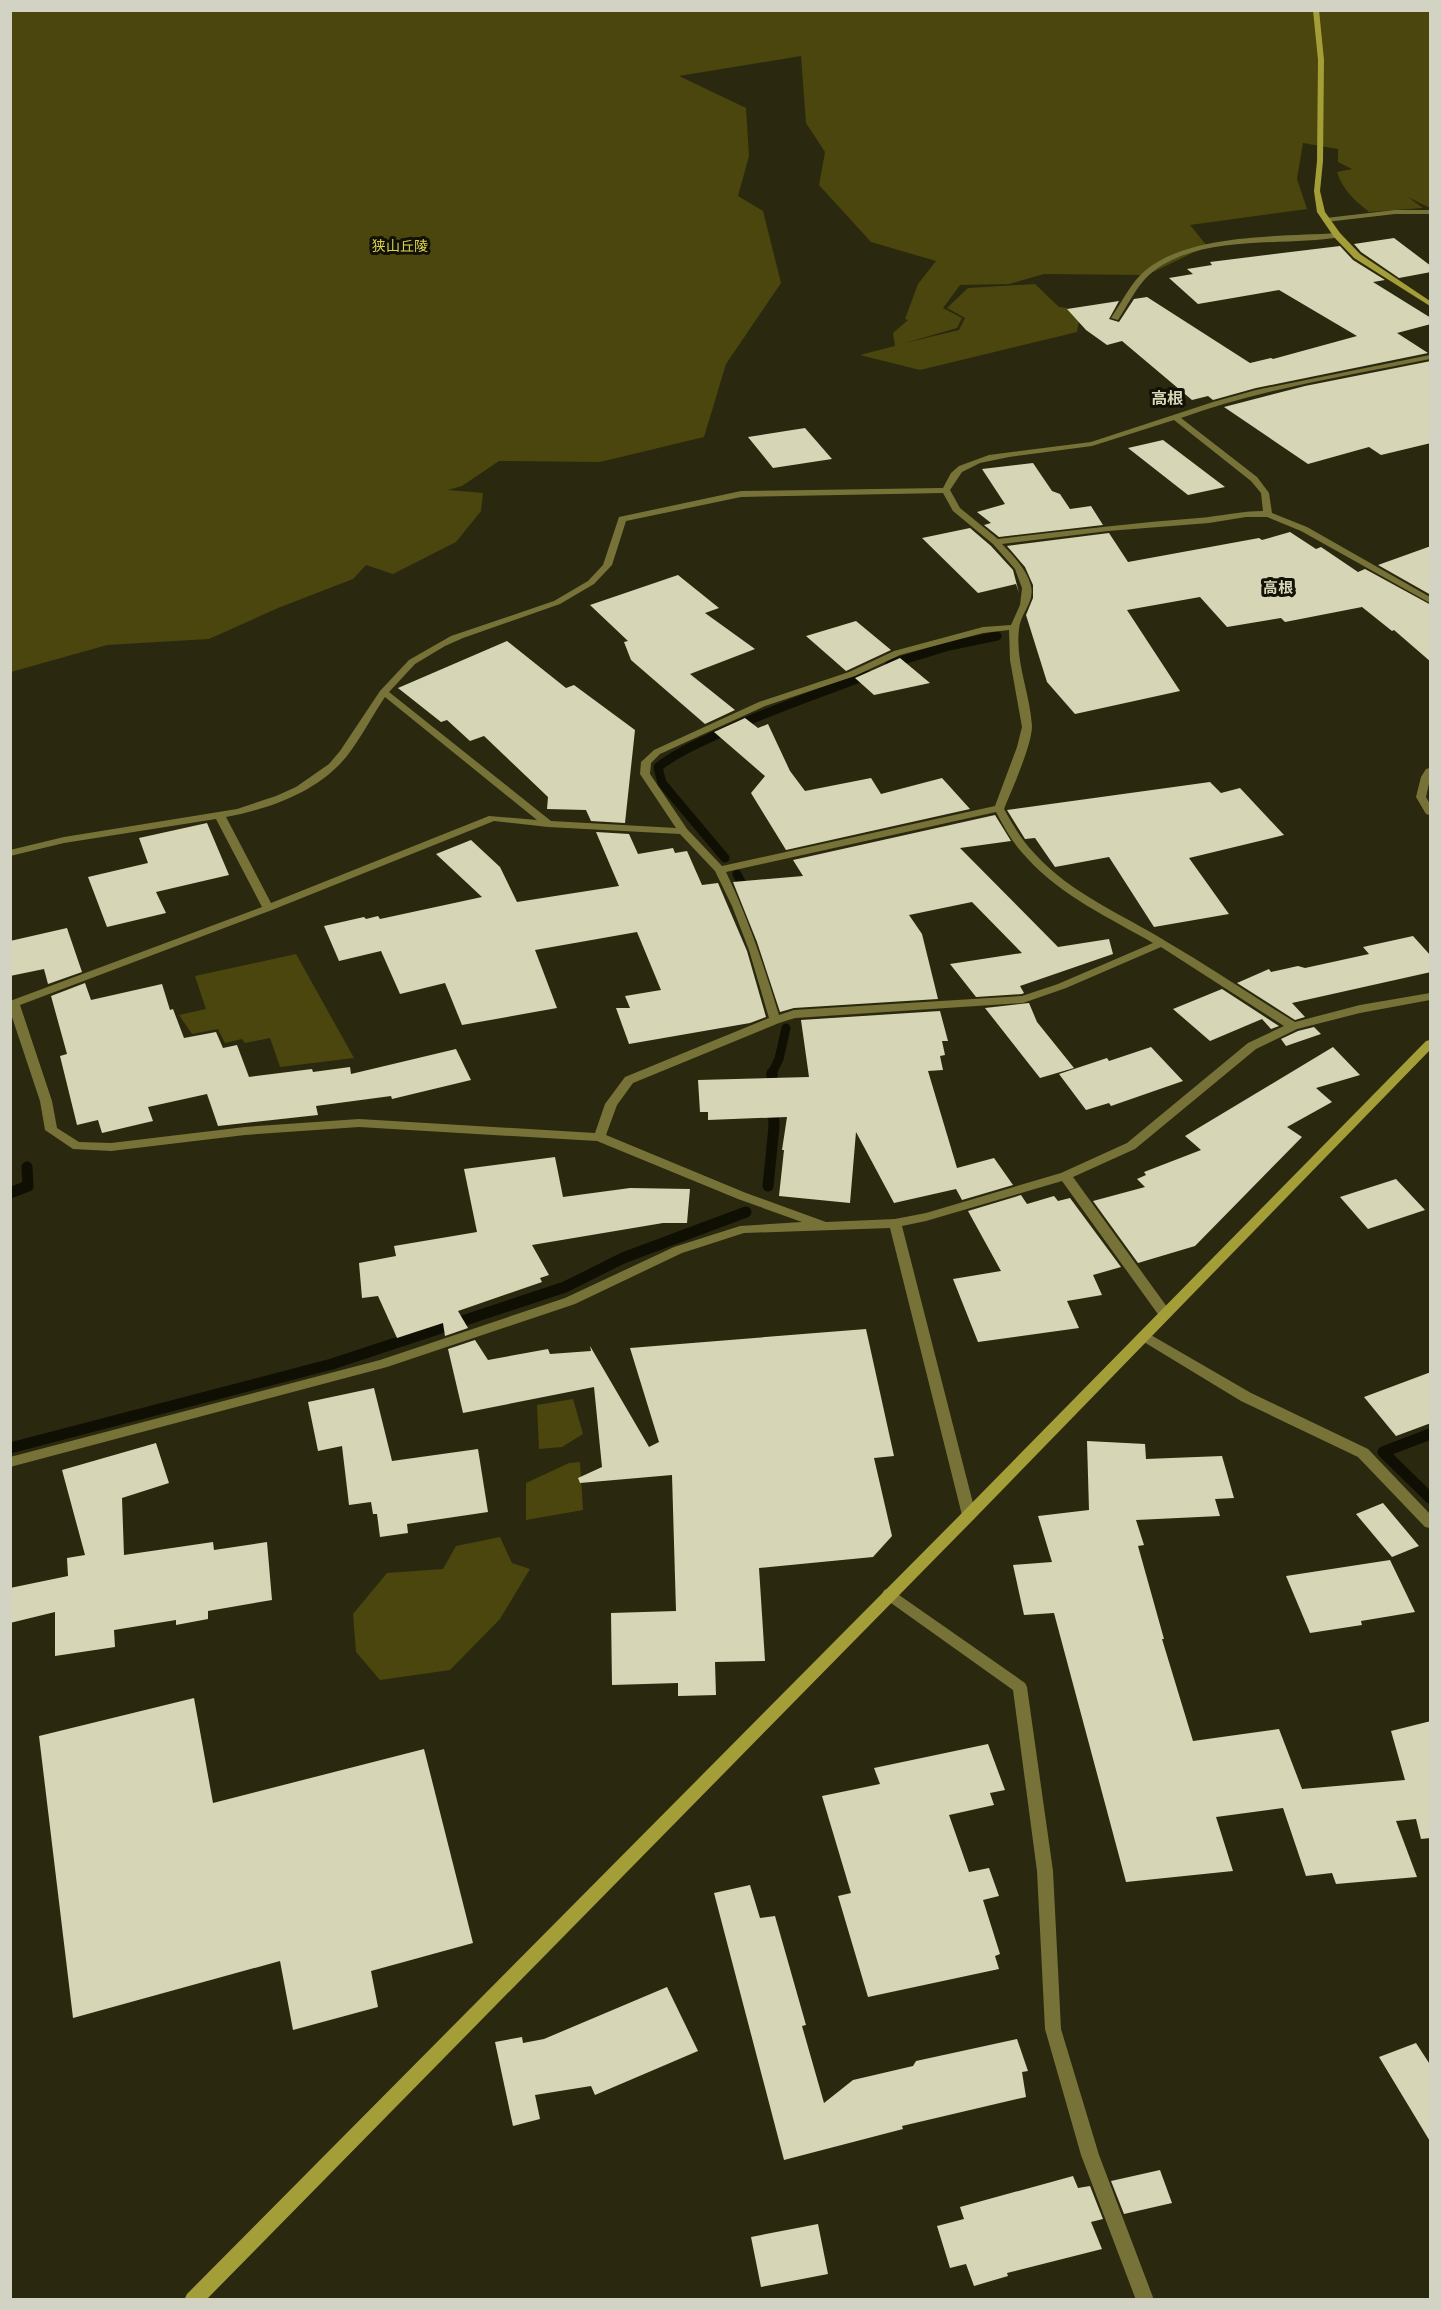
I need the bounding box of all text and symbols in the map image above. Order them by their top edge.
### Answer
park label: 狭山丘陵 [372,237,428,254]
district label: 高根 [1151,388,1183,407]
district label: 高根 [1263,578,1293,596]

